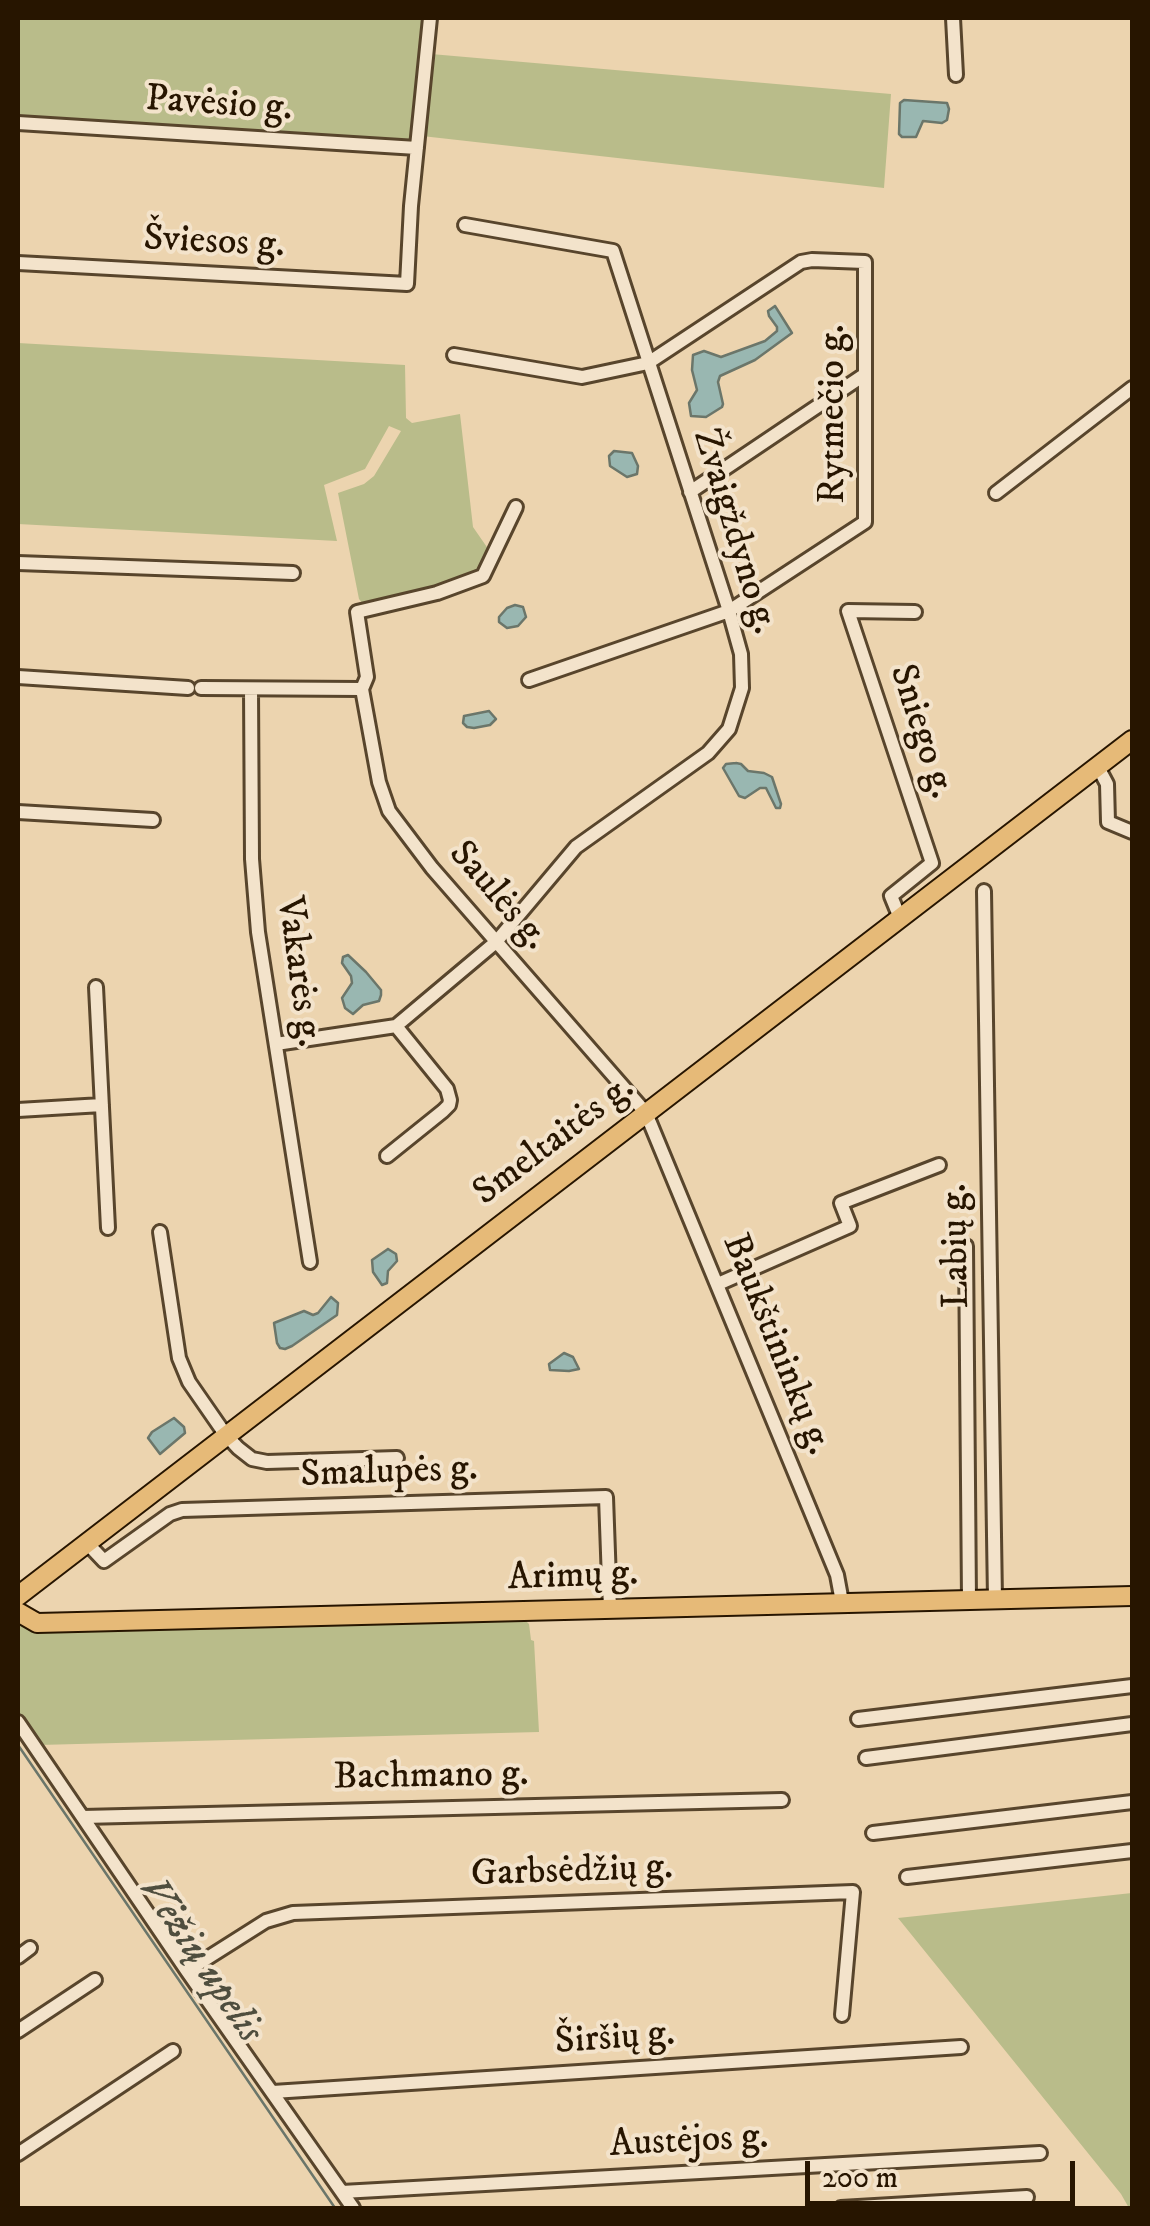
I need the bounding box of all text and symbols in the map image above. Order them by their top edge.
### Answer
street label: Pavėsio g. [144,78,294,134]
street label: Šviesos g. [142,218,286,270]
street label: Rytmečio g. [812,324,858,504]
street label: Žvaigždyno g. [680,424,786,640]
street label: Sniego g. [877,659,963,805]
street label: Saulės g. [437,833,557,961]
street label: Vakarės g. [264,894,330,1050]
street label: Smeltaitės g. [466,1067,644,1217]
street label: Labių g. [934,1183,982,1309]
street label: Baukštininkų g. [710,1228,840,1462]
street label: Smalupės g. [300,1448,478,1500]
street label: Arimų g. [507,1553,639,1603]
street label: Bachmano g. [333,1754,529,1802]
street label: Garbsėdžių g. [470,1847,674,1899]
water label: Vėžių upelis [126,1869,272,2053]
street label: Širšių g. [553,2013,677,2067]
street label: Austėjos g. [608,2116,770,2170]
scale bar [810,2141,1080,2203]
text: 200 m [822,2160,898,2197]

